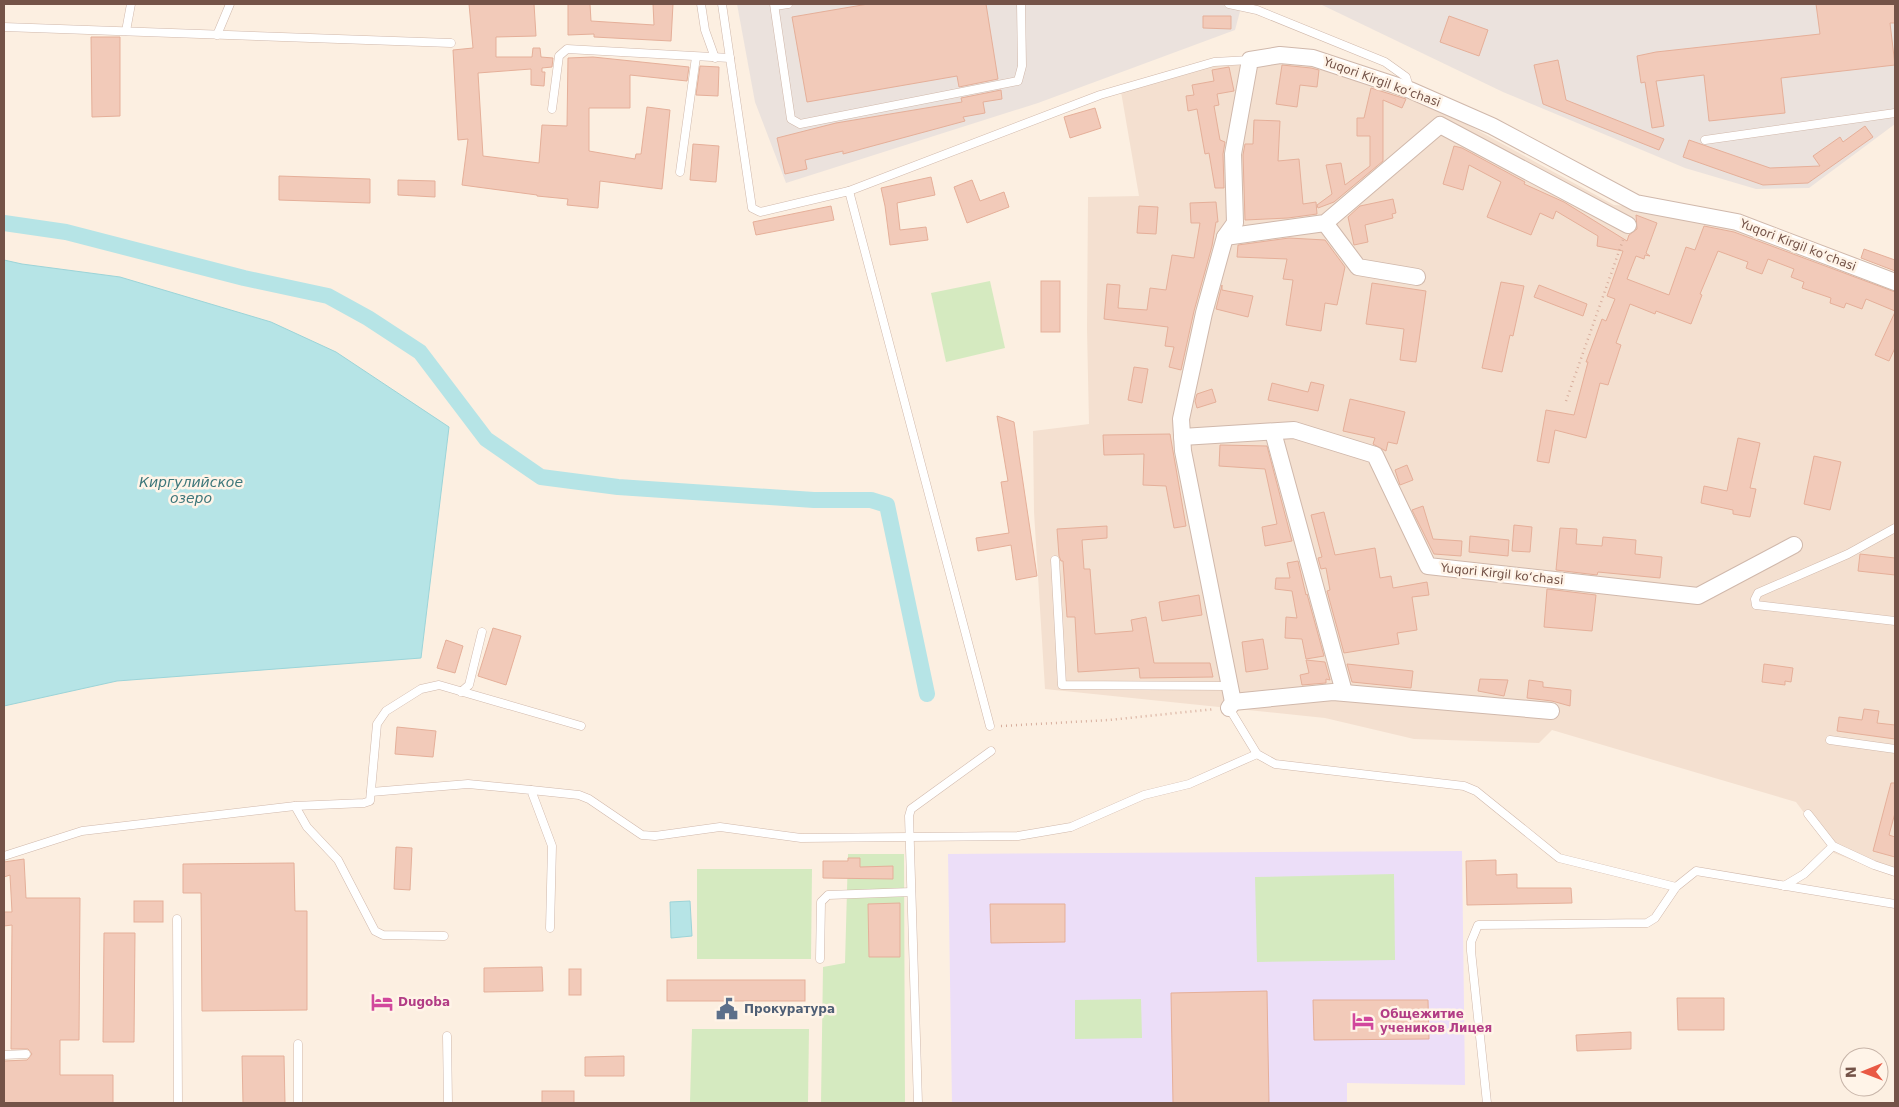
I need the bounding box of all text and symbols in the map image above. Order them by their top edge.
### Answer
street label: Yuqori Kirgil koʻchasi [1321,54,1442,110]
street label: Yuqori Kirgil koʻchasi [1737,216,1858,274]
water label: Киргулийское озеро [139,474,243,506]
street label: Yuqori Kirgil koʻchasi [1439,560,1564,587]
hotel icon: Dugoba [369,989,395,1015]
place label: Dugoba [398,995,450,1009]
public building icon: Прокуратура [714,996,740,1022]
place label: Прокуратура [744,1002,835,1016]
place label: Общежитие учеников Лицея [1380,1007,1492,1035]
hotel icon: Общежитие учеников Лицея [1350,1008,1376,1034]
north arrow [1839,1047,1889,1097]
text: N [1843,1066,1859,1078]

